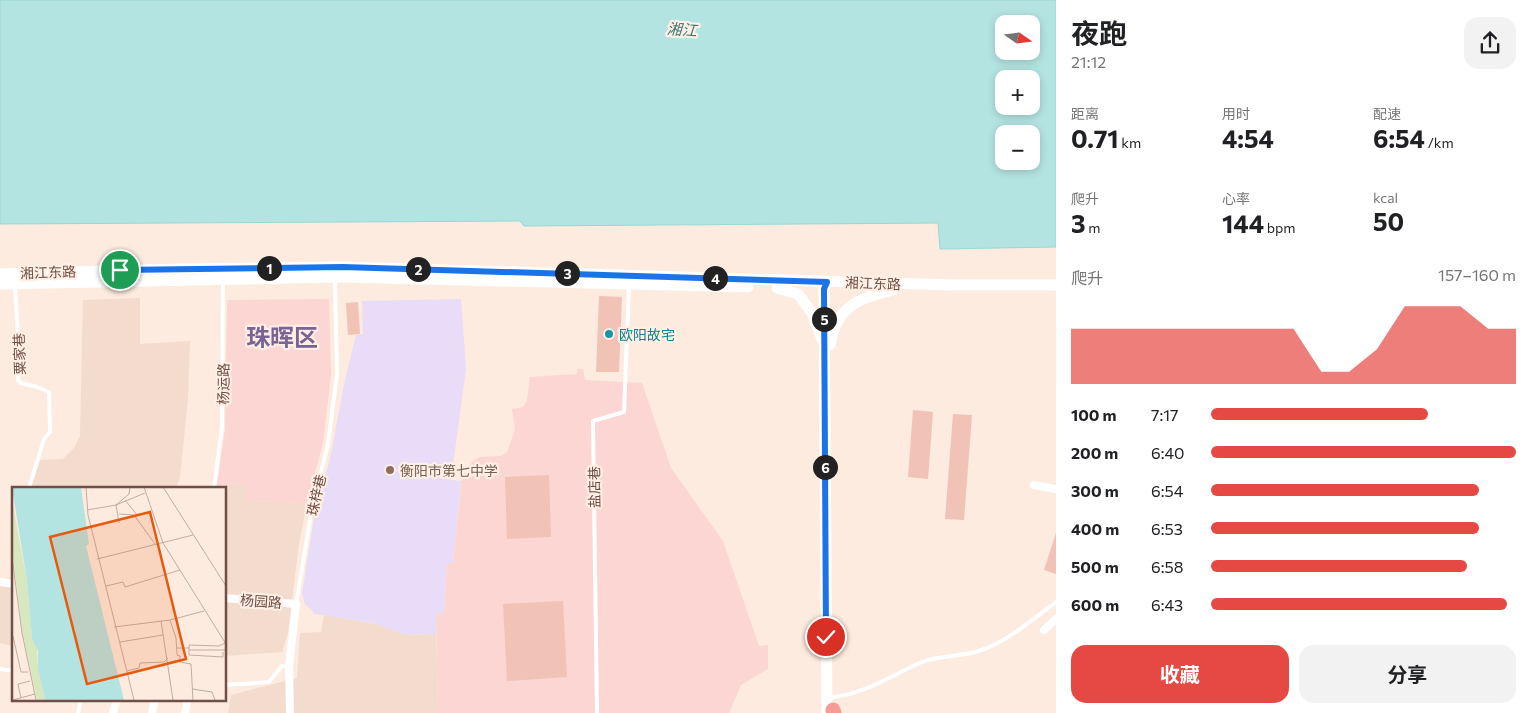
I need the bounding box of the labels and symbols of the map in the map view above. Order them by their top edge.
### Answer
north arrow [995,15,1040,60]
water label: 湘江 [666,19,700,39]
pin [99,249,141,291]
pin: 1 [256,256,282,280]
pin: 2 [406,256,430,282]
pin: 3 [554,260,580,286]
street label: 湘江东路 [20,263,76,281]
pin: 4 [702,266,728,290]
street label: 湘江东路 [845,274,901,292]
pin: 5 [812,306,836,332]
district label: 珠晖区 [246,322,318,351]
place label: 欧阳故宅 [619,326,675,343]
marker: 欧阳故宅 [603,328,615,340]
street label: 粟家巷 [10,333,28,375]
street label: 杨运路 [214,363,232,405]
pin: 6 [812,454,838,480]
place label: 衡阳市第七中学 [400,462,498,479]
marker: 衡阳市第七中学 [384,464,396,476]
street label: 盐店巷 [585,466,603,508]
street label: 珠梓巷 [303,473,329,517]
inset map [12,487,226,700]
street label: 杨园路 [239,591,283,611]
pin [805,616,847,658]

